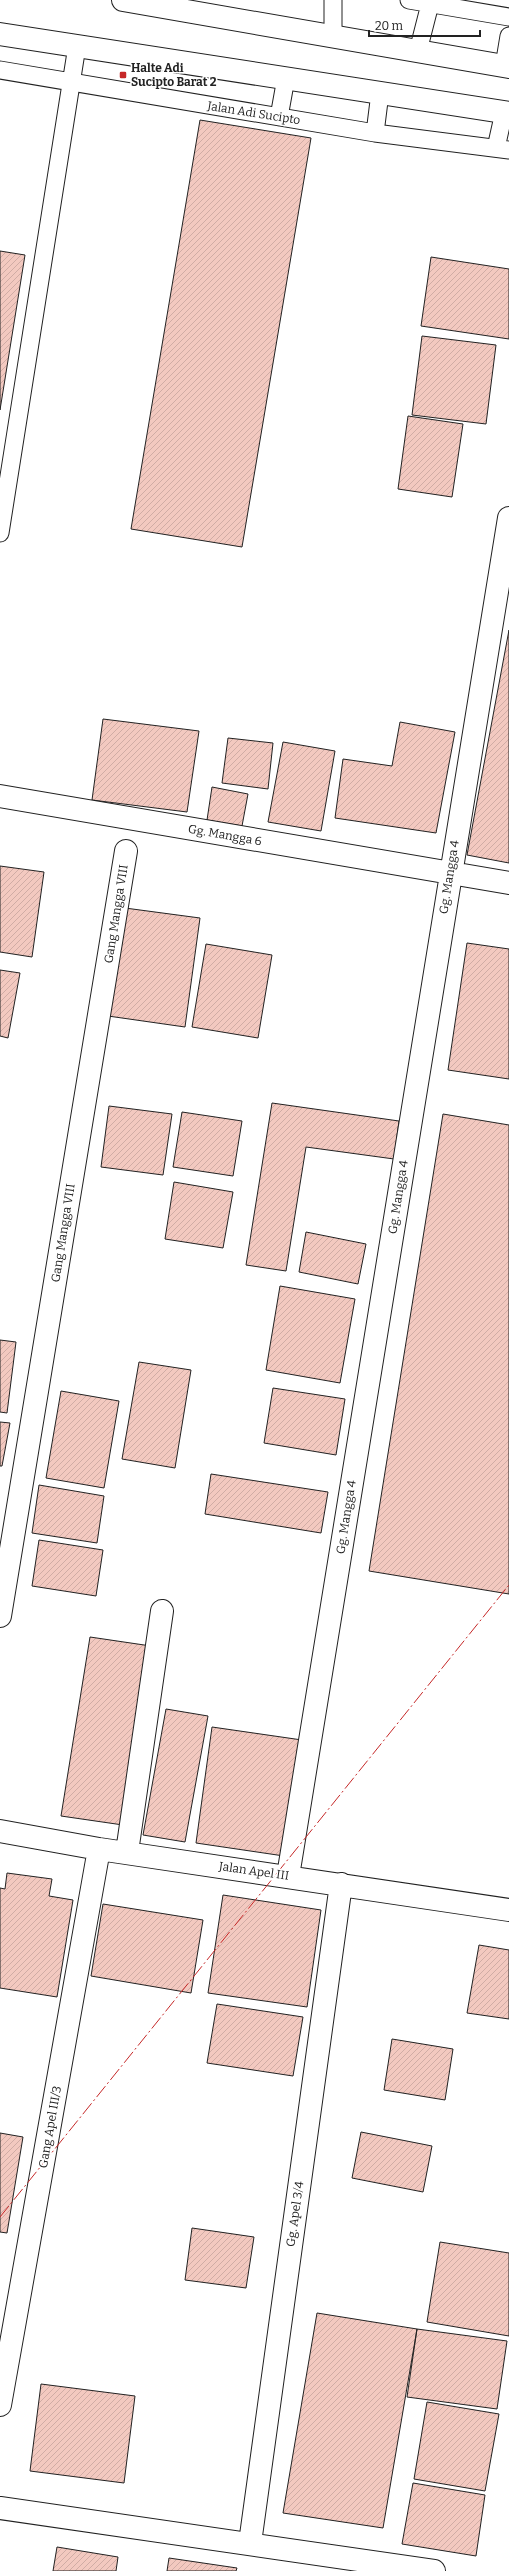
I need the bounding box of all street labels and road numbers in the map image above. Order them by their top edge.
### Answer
street label: Jalan Adi Sucipto [206,99,301,127]
street label: Gg. Mangga 6 [187,822,263,848]
street label: Gg. Mangga 4 [436,839,462,915]
street label: Gang Mangga VIII [101,864,131,964]
street label: Gg. Mangga 4 [385,1159,411,1235]
street label: Gang Mangga VIII [48,1183,78,1283]
street label: Gg. Mangga 4 [333,1479,359,1555]
street label: Jalan Apel III [217,1859,290,1883]
street label: Gang Apel III/3 [36,2085,64,2169]
street label: Gg. Apel 3/4 [283,2180,307,2248]

